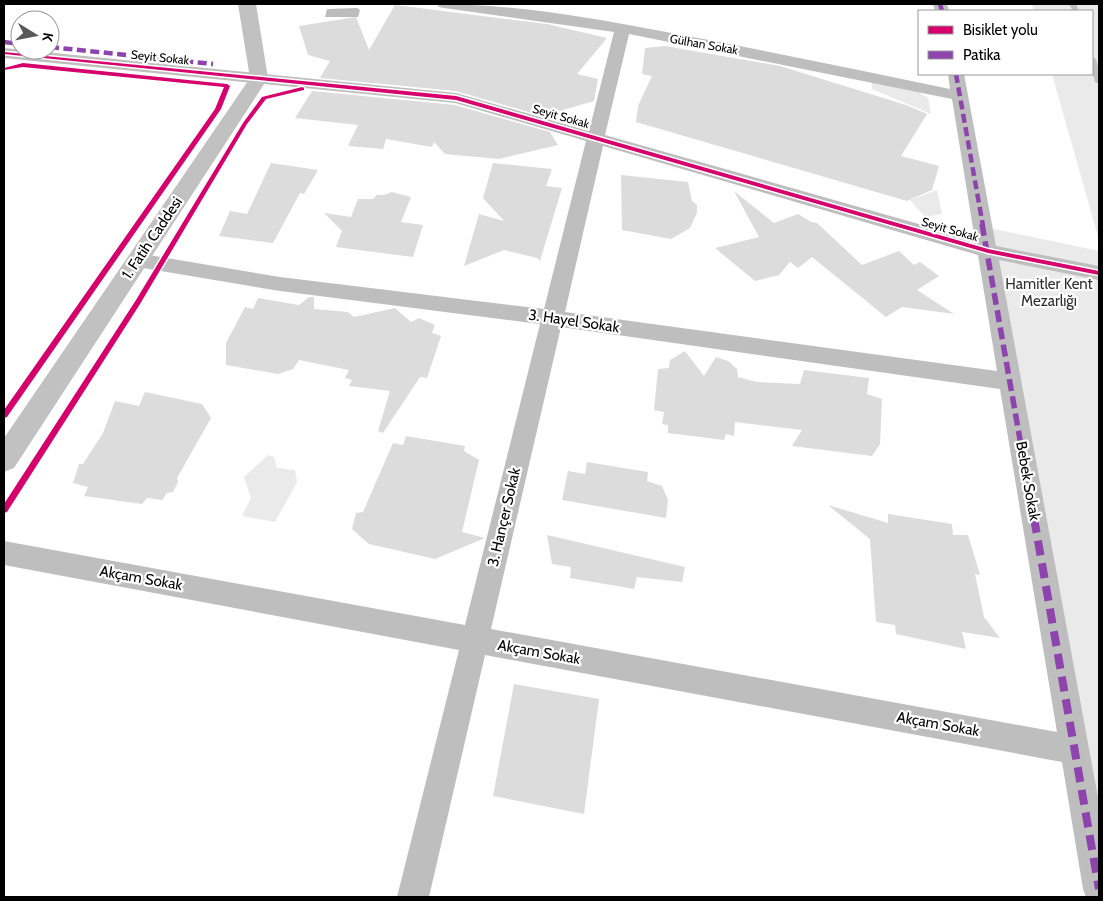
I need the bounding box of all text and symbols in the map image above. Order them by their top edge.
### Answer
north arrow [10,10,60,60]
legend [918,10,1093,75]
text: Bisiklet yolu [963,21,1038,39]
text: K [38,31,57,43]
street label: Gülhan Sokak [669,31,740,57]
street label: Seyit Sokak [130,46,190,68]
text: Patika [963,46,1001,64]
street label: Seyit Sokak [531,101,592,131]
street label: 1. Fatih Caddesi [118,193,186,283]
street label: Seyit Sokak [920,214,981,244]
park label: Hamitler Kent Mezarlığı [1005,275,1093,310]
street label: 3. Hayel Sokak [527,306,621,336]
street label: Bebek Sokak [1012,440,1044,522]
street label: 3. Hançer Sokak [484,466,524,568]
street label: Akçam Sokak [98,562,184,594]
street label: Akçam Sokak [496,636,582,668]
street label: Akçam Sokak [895,708,981,740]

